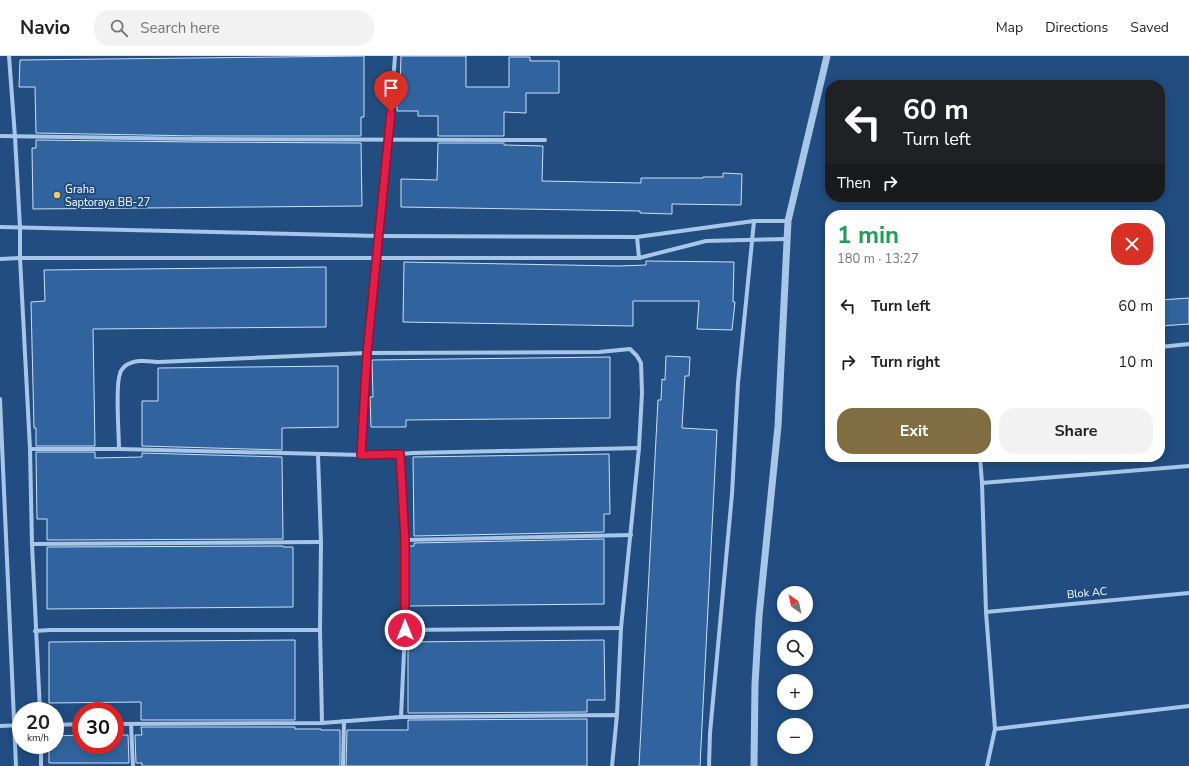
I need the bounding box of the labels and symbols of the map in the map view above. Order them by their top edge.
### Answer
pin [374,71,408,112]
place label: Graha Saptoraya BB-27 [65,182,150,210]
marker: Graha Saptoraya BB-27 [52,190,62,200]
street label: Blok AC [1066,584,1108,602]
north arrow [777,586,813,622]
position arrow [384,609,426,651]
speed limit sign: 30 [72,702,124,754]

